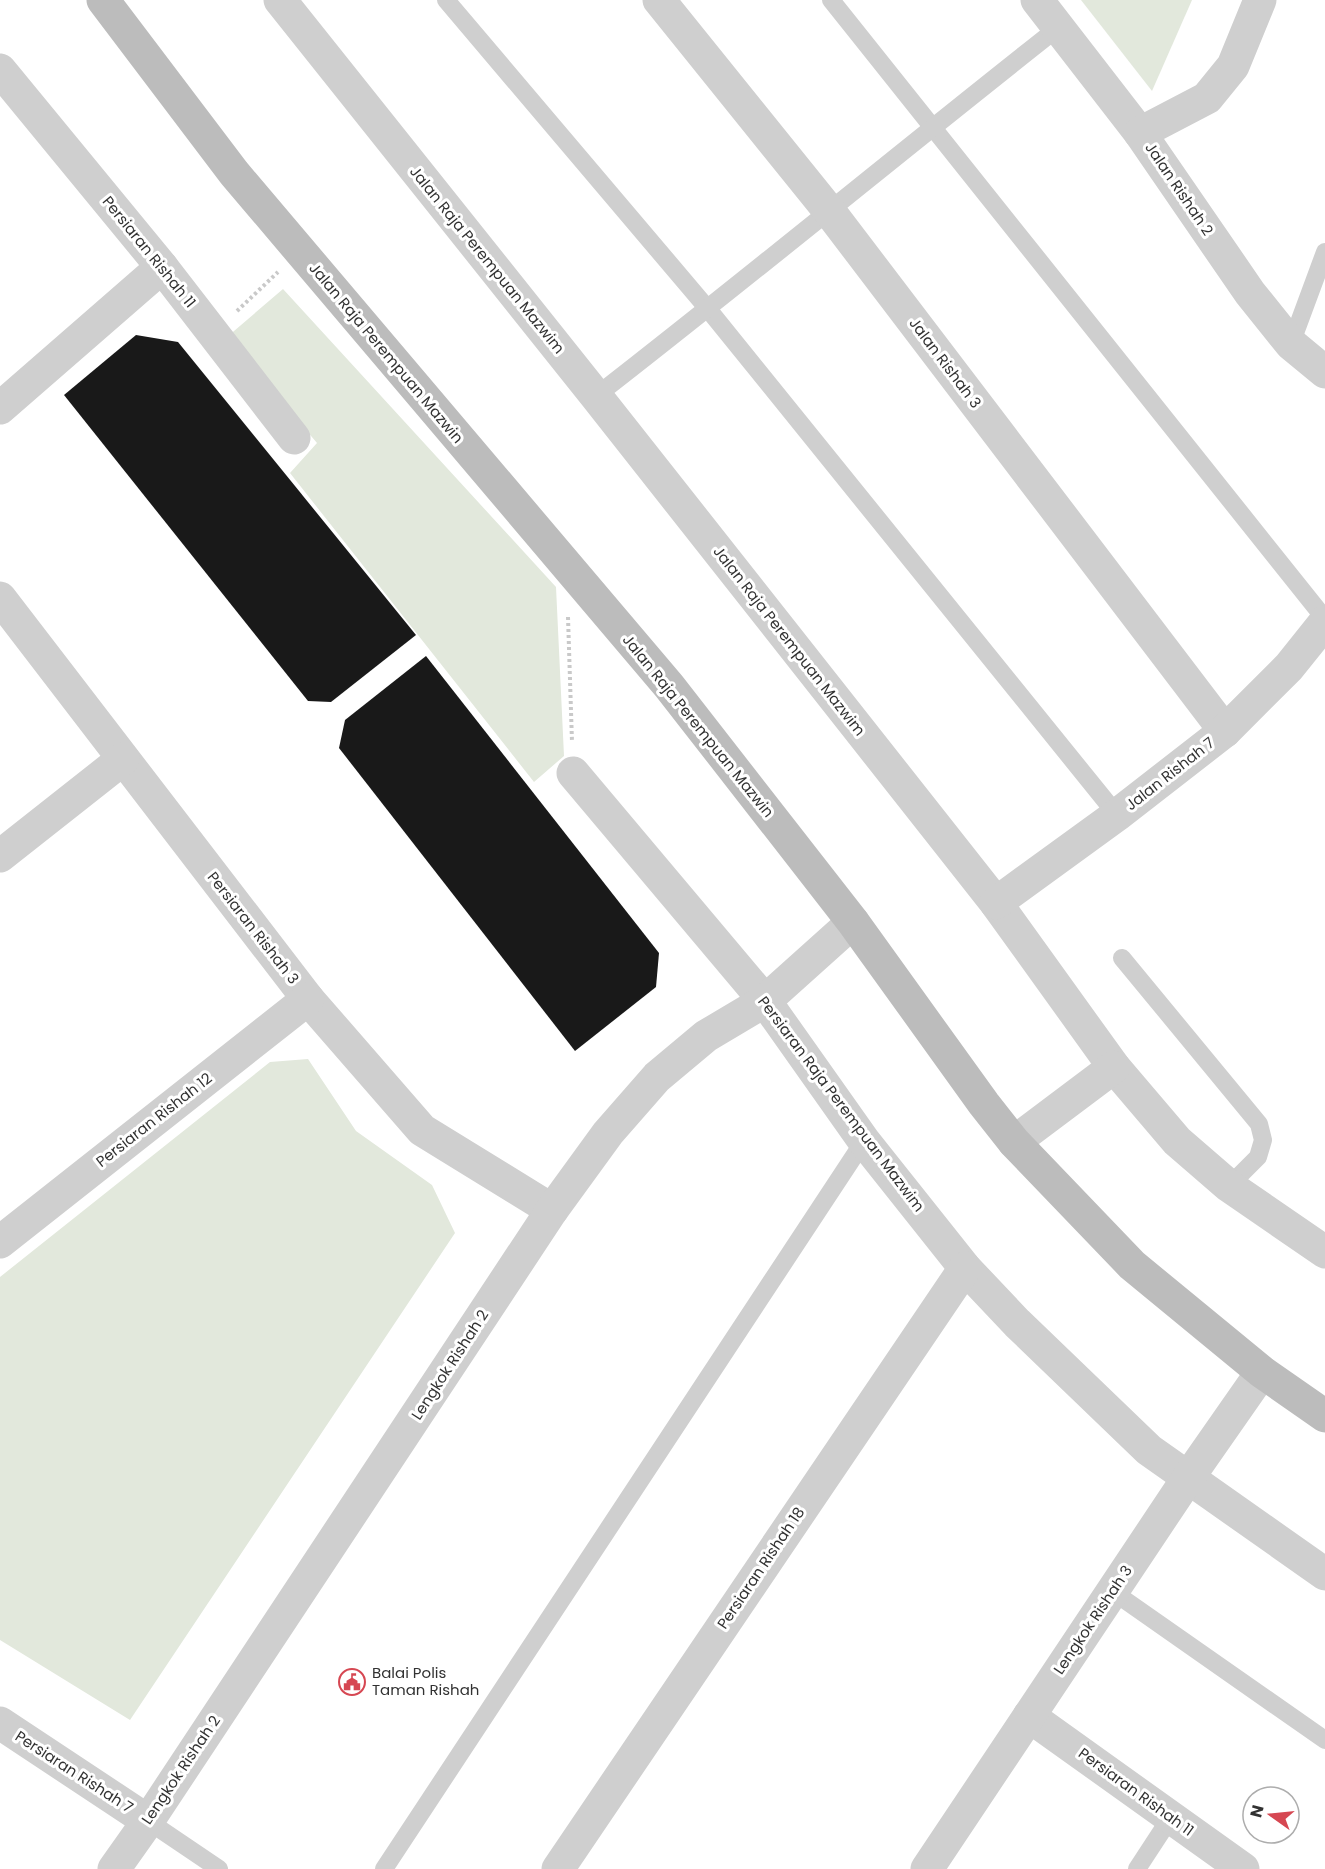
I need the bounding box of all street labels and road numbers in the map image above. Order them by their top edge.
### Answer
street label: Jalan Rishah 2 [1140,138,1218,239]
street label: Jalan Raja Perempuan Mazwim [405,161,570,358]
street label: Persiaran Rishah 11 [98,191,201,312]
street label: Jalan Raja Perempuan Mazwin [304,258,468,447]
street label: Jalan Rishah 3 [904,313,986,412]
street label: Jalan Raja Perempuan Mazwim [709,541,870,740]
street label: Jalan Raja Perempuan Mazwin [618,630,779,822]
street label: Jalan Rishah 7 [1121,732,1219,815]
street label: Persiaran Rishah 3 [203,867,304,988]
street label: Persiaran Raja Perempuan Mazwim [753,992,929,1216]
street label: Persiaran Rishah 12 [91,1068,216,1172]
street label: Lengkok Rishah 2 [406,1306,493,1424]
street label: Persiaran Rishah 18 [712,1503,809,1633]
street label: Lengkok Rishah 3 [1048,1561,1137,1678]
street label: Lengkok Rishah 2 [136,1711,225,1828]
street label: Persiaran Rishah 7 [11,1726,137,1818]
street label: Persiaran Rishah 11 [1074,1742,1198,1841]

